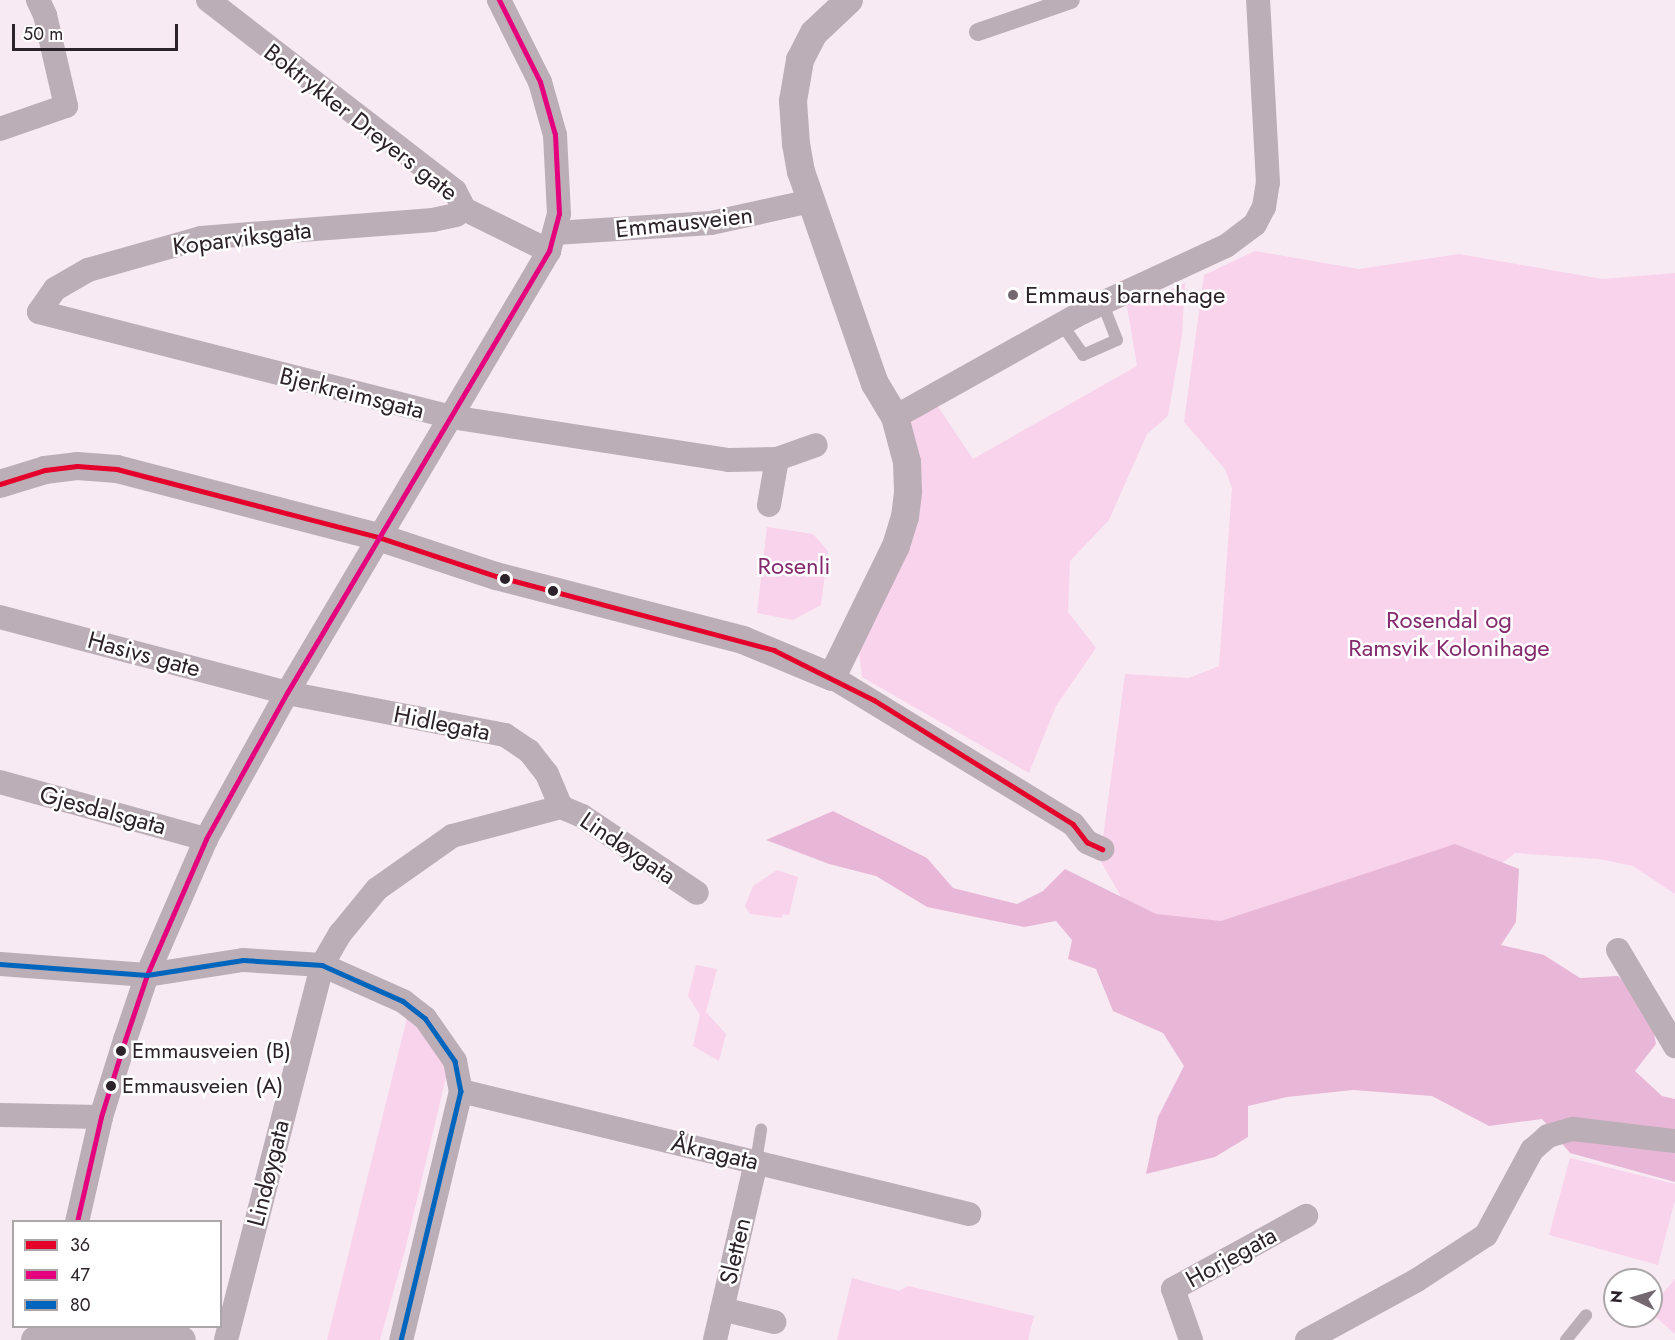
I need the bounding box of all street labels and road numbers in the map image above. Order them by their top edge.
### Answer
street label: Boktrykker Dreyers gate [258,37,464,207]
street label: Emmausveien [614,200,754,244]
street label: Koparviksgata [171,215,313,261]
street label: Bjerkreimsgata [277,361,427,425]
street label: Hasivs gate [85,625,203,683]
street label: Hidlegata [391,700,493,746]
street label: Gjesdalsgata [37,779,169,841]
street label: Lindøygata [575,806,681,890]
street label: Lindøygata [241,1117,295,1229]
street label: Åkragata [669,1128,761,1176]
street label: Sletten [713,1215,757,1287]
street label: Horjegata [1181,1220,1281,1294]

